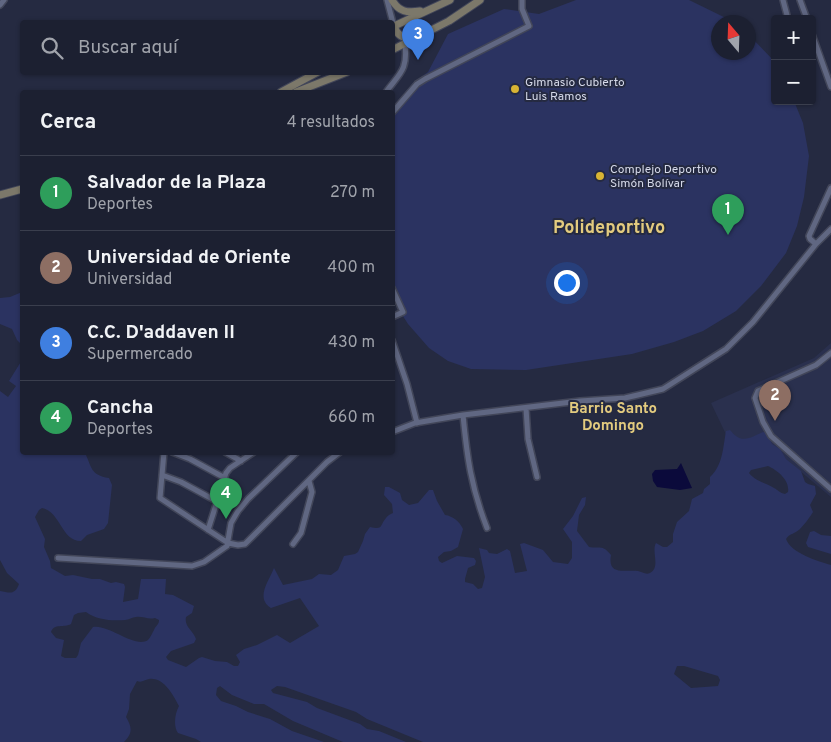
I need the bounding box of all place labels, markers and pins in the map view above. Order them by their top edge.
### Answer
pin: 3 [402,19,434,60]
place label: Gimnasio Cubierto Luis Ramos [525,75,625,105]
marker: Gimnasio Cubierto Luis Ramos [509,83,521,95]
place label: Complejo Deportivo Simón Bolívar [610,162,717,192]
marker: Complejo Deportivo Simón Bolívar [594,170,606,182]
pin: 1 [712,194,744,235]
pin: 2 [759,380,791,421]
pin: 4 [210,478,242,519]

